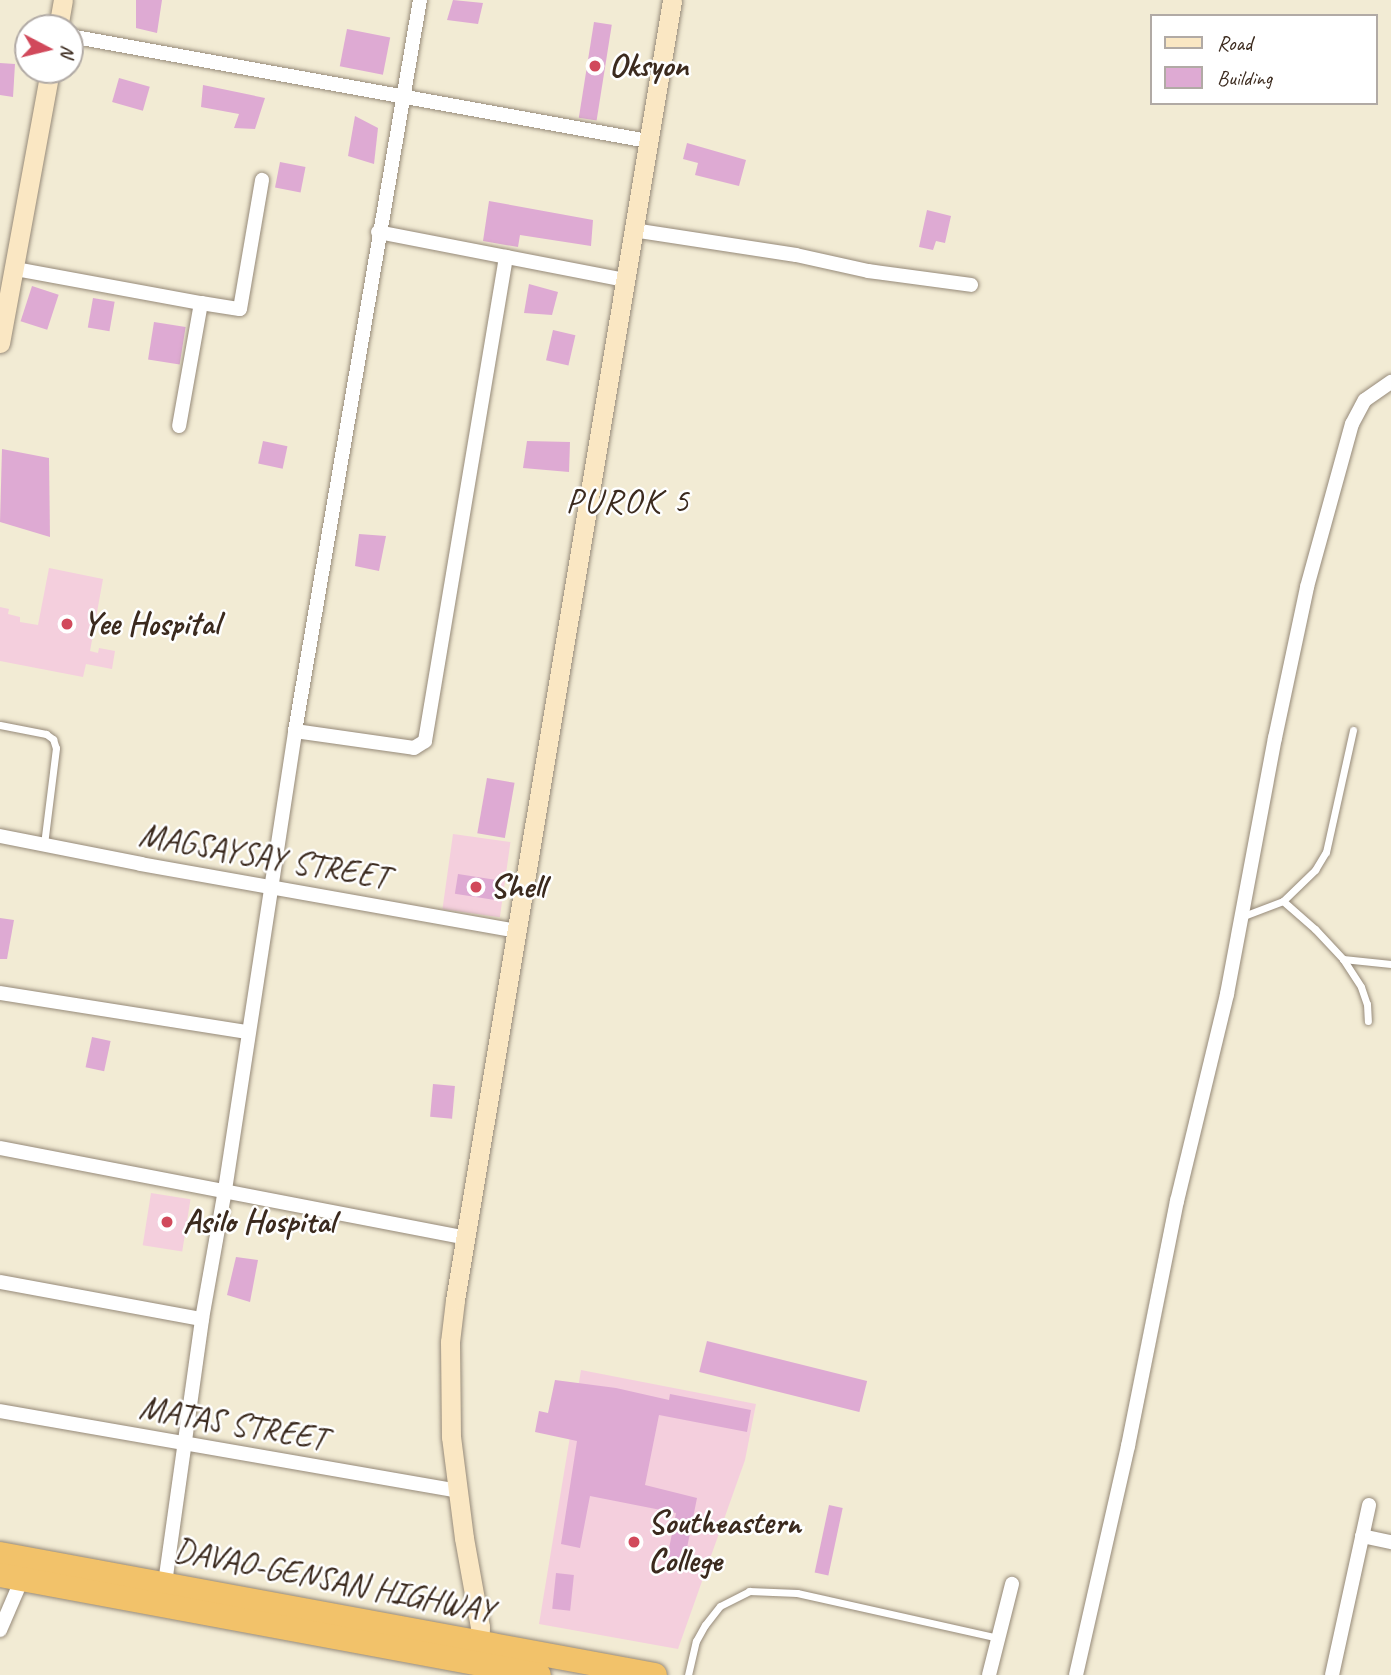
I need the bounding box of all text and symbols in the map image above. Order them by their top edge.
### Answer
north arrow [14,14,84,84]
legend [1150,14,1377,105]
text: Road [1217,30,1252,56]
text: N [55,44,80,59]
place label: Oksyon [609,46,688,86]
marker: Oksyon [587,58,603,74]
text: Building [1217,65,1272,91]
district label: PUROK 5 [567,480,689,522]
place label: Yee Hospital [83,604,220,644]
marker: Yee Hospital [57,614,77,634]
street label: MAGSAYSAY STREET [136,816,392,898]
place label: Shell [490,867,545,907]
marker: Shell [468,879,484,895]
place label: Asilo Hospital [183,1202,335,1242]
marker: Asilo Hospital [157,1212,177,1232]
street label: MATAS STREET [136,1388,330,1460]
place label: Southeastern College [648,1503,801,1581]
street label: DAVAO-GENSAN HIGHWAY [170,1530,498,1632]
marker: Southeastern College [626,1534,642,1550]

